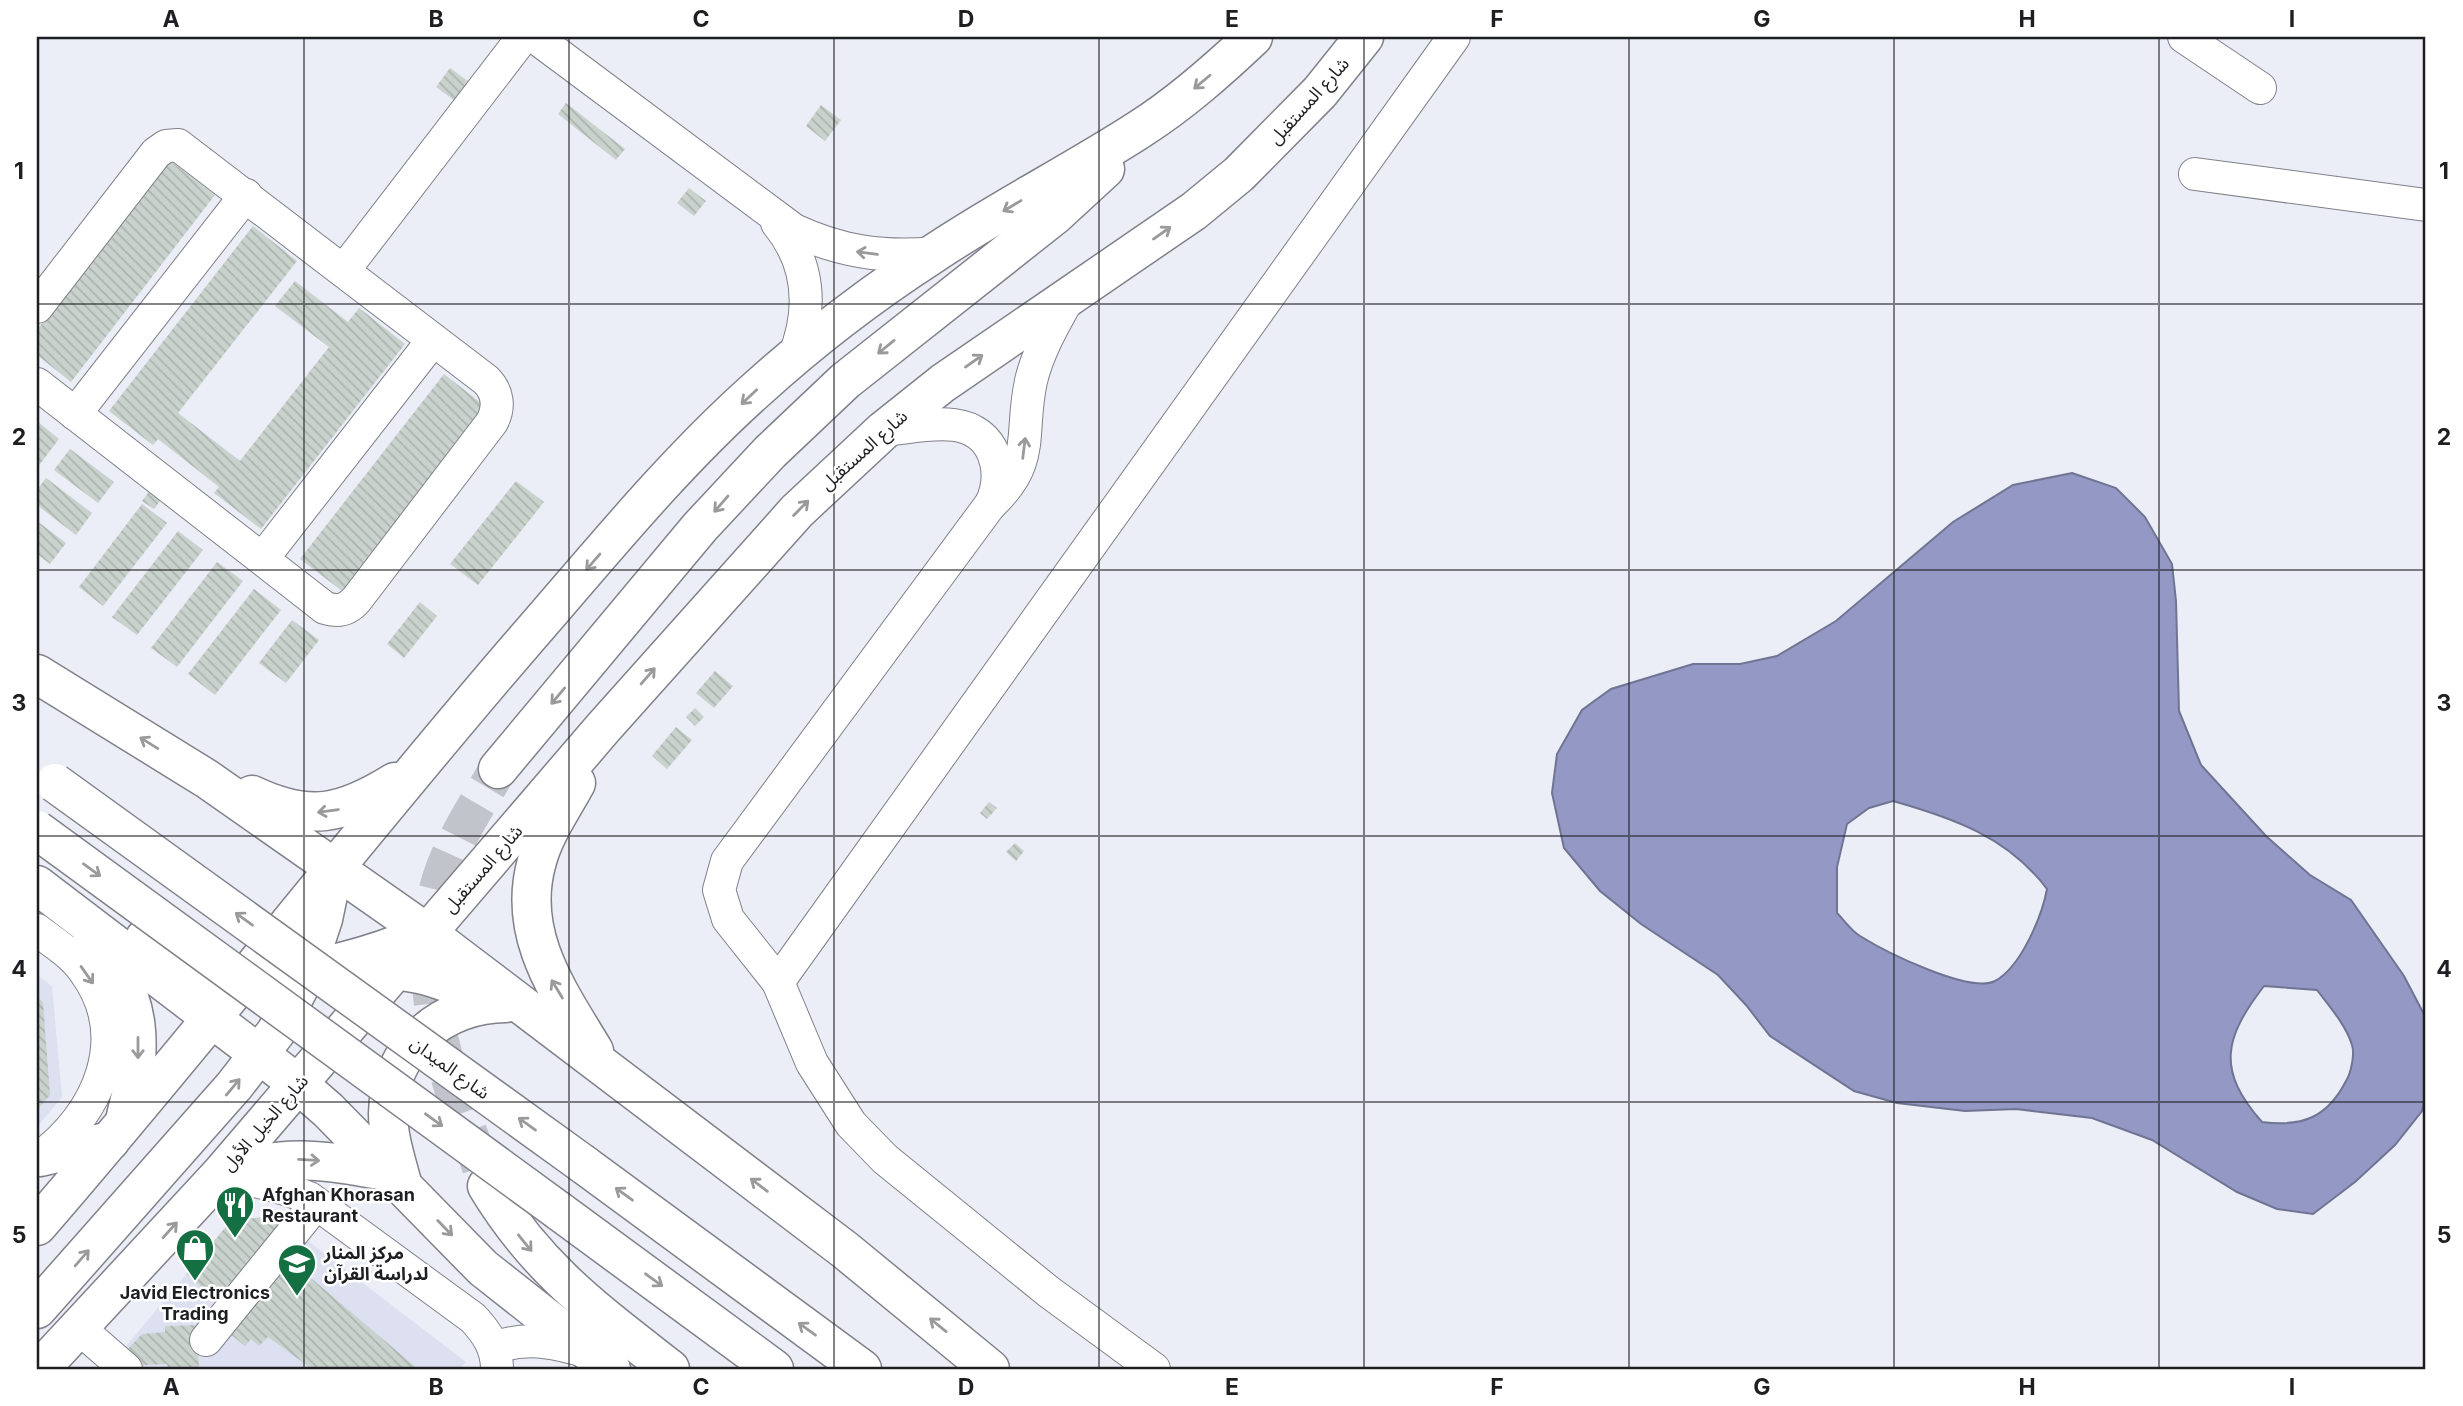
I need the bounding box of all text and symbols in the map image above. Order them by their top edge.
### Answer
text: A [162,5,180,33]
text: B [428,5,444,33]
text: C [692,5,710,33]
text: D [958,5,974,33]
text: E [1225,5,1239,33]
text: F [1490,5,1504,33]
text: G [1753,5,1771,33]
text: H [2018,5,2036,33]
text: I [2289,5,2295,33]
street label: شارع المستقبل [1264,53,1356,151]
one-way arrow [1194,74,1212,90]
text: 1 [14,157,24,185]
text: 1 [2439,157,2449,185]
one-way arrow [1002,199,1022,213]
one-way arrow [1152,226,1171,240]
one-way arrow [856,247,879,260]
one-way arrow [877,340,895,355]
one-way arrow [964,354,983,368]
one-way arrow [741,388,758,405]
street label: شارع المستقبل [816,405,914,497]
text: 2 [12,423,26,451]
text: 2 [2437,423,2451,451]
one-way arrow [1018,438,1031,460]
one-way arrow [713,495,729,513]
one-way arrow [792,499,809,516]
one-way arrow [585,553,601,571]
one-way arrow [640,668,656,686]
one-way arrow [551,687,566,705]
text: 3 [12,689,26,717]
text: 3 [2437,689,2451,717]
one-way arrow [139,736,159,750]
one-way arrow [317,805,340,818]
street label: شارع المستقبل [439,820,530,920]
one-way arrow [82,863,101,877]
one-way arrow [234,912,253,927]
text: 4 [11,955,27,983]
text: 4 [2436,955,2452,983]
one-way arrow [80,965,94,984]
one-way arrow [550,980,564,1000]
street label: شارع الميدان [404,1032,494,1106]
one-way arrow [131,1036,145,1059]
street label: شارع الخيل الأول [217,1070,315,1178]
one-way arrow [224,1078,240,1096]
one-way arrow [424,1113,443,1127]
one-way arrow [518,1117,537,1131]
one-way arrow [297,1153,320,1166]
one-way arrow [749,1178,768,1193]
restaurant icon: Afghan Khorasan Restaurant [214,1184,256,1239]
place label: Afghan Khorasan Restaurant [262,1184,415,1226]
one-way arrow [615,1187,634,1201]
one-way arrow [437,1219,454,1236]
text: 5 [12,1221,26,1249]
one-way arrow [162,1221,178,1239]
text: 5 [2437,1221,2451,1249]
shop icon: Javid Electronics Trading [174,1227,216,1282]
one-way arrow [517,1234,533,1252]
school or university icon: مركز المنار لدراسة القرآن [276,1242,318,1297]
place label: مركز المنار لدراسة القرآن [323,1242,428,1285]
one-way arrow [74,1249,90,1267]
one-way arrow [644,1272,663,1287]
place label: Javid Electronics Trading [120,1282,270,1324]
one-way arrow [929,1318,947,1333]
one-way arrow [798,1322,817,1336]
text: A [162,1373,180,1401]
text: B [428,1373,444,1401]
text: C [692,1373,710,1401]
text: D [958,1373,974,1401]
text: E [1225,1373,1239,1401]
text: F [1490,1373,1504,1401]
text: G [1753,1373,1771,1401]
text: H [2018,1373,2036,1401]
text: I [2289,1373,2295,1401]

